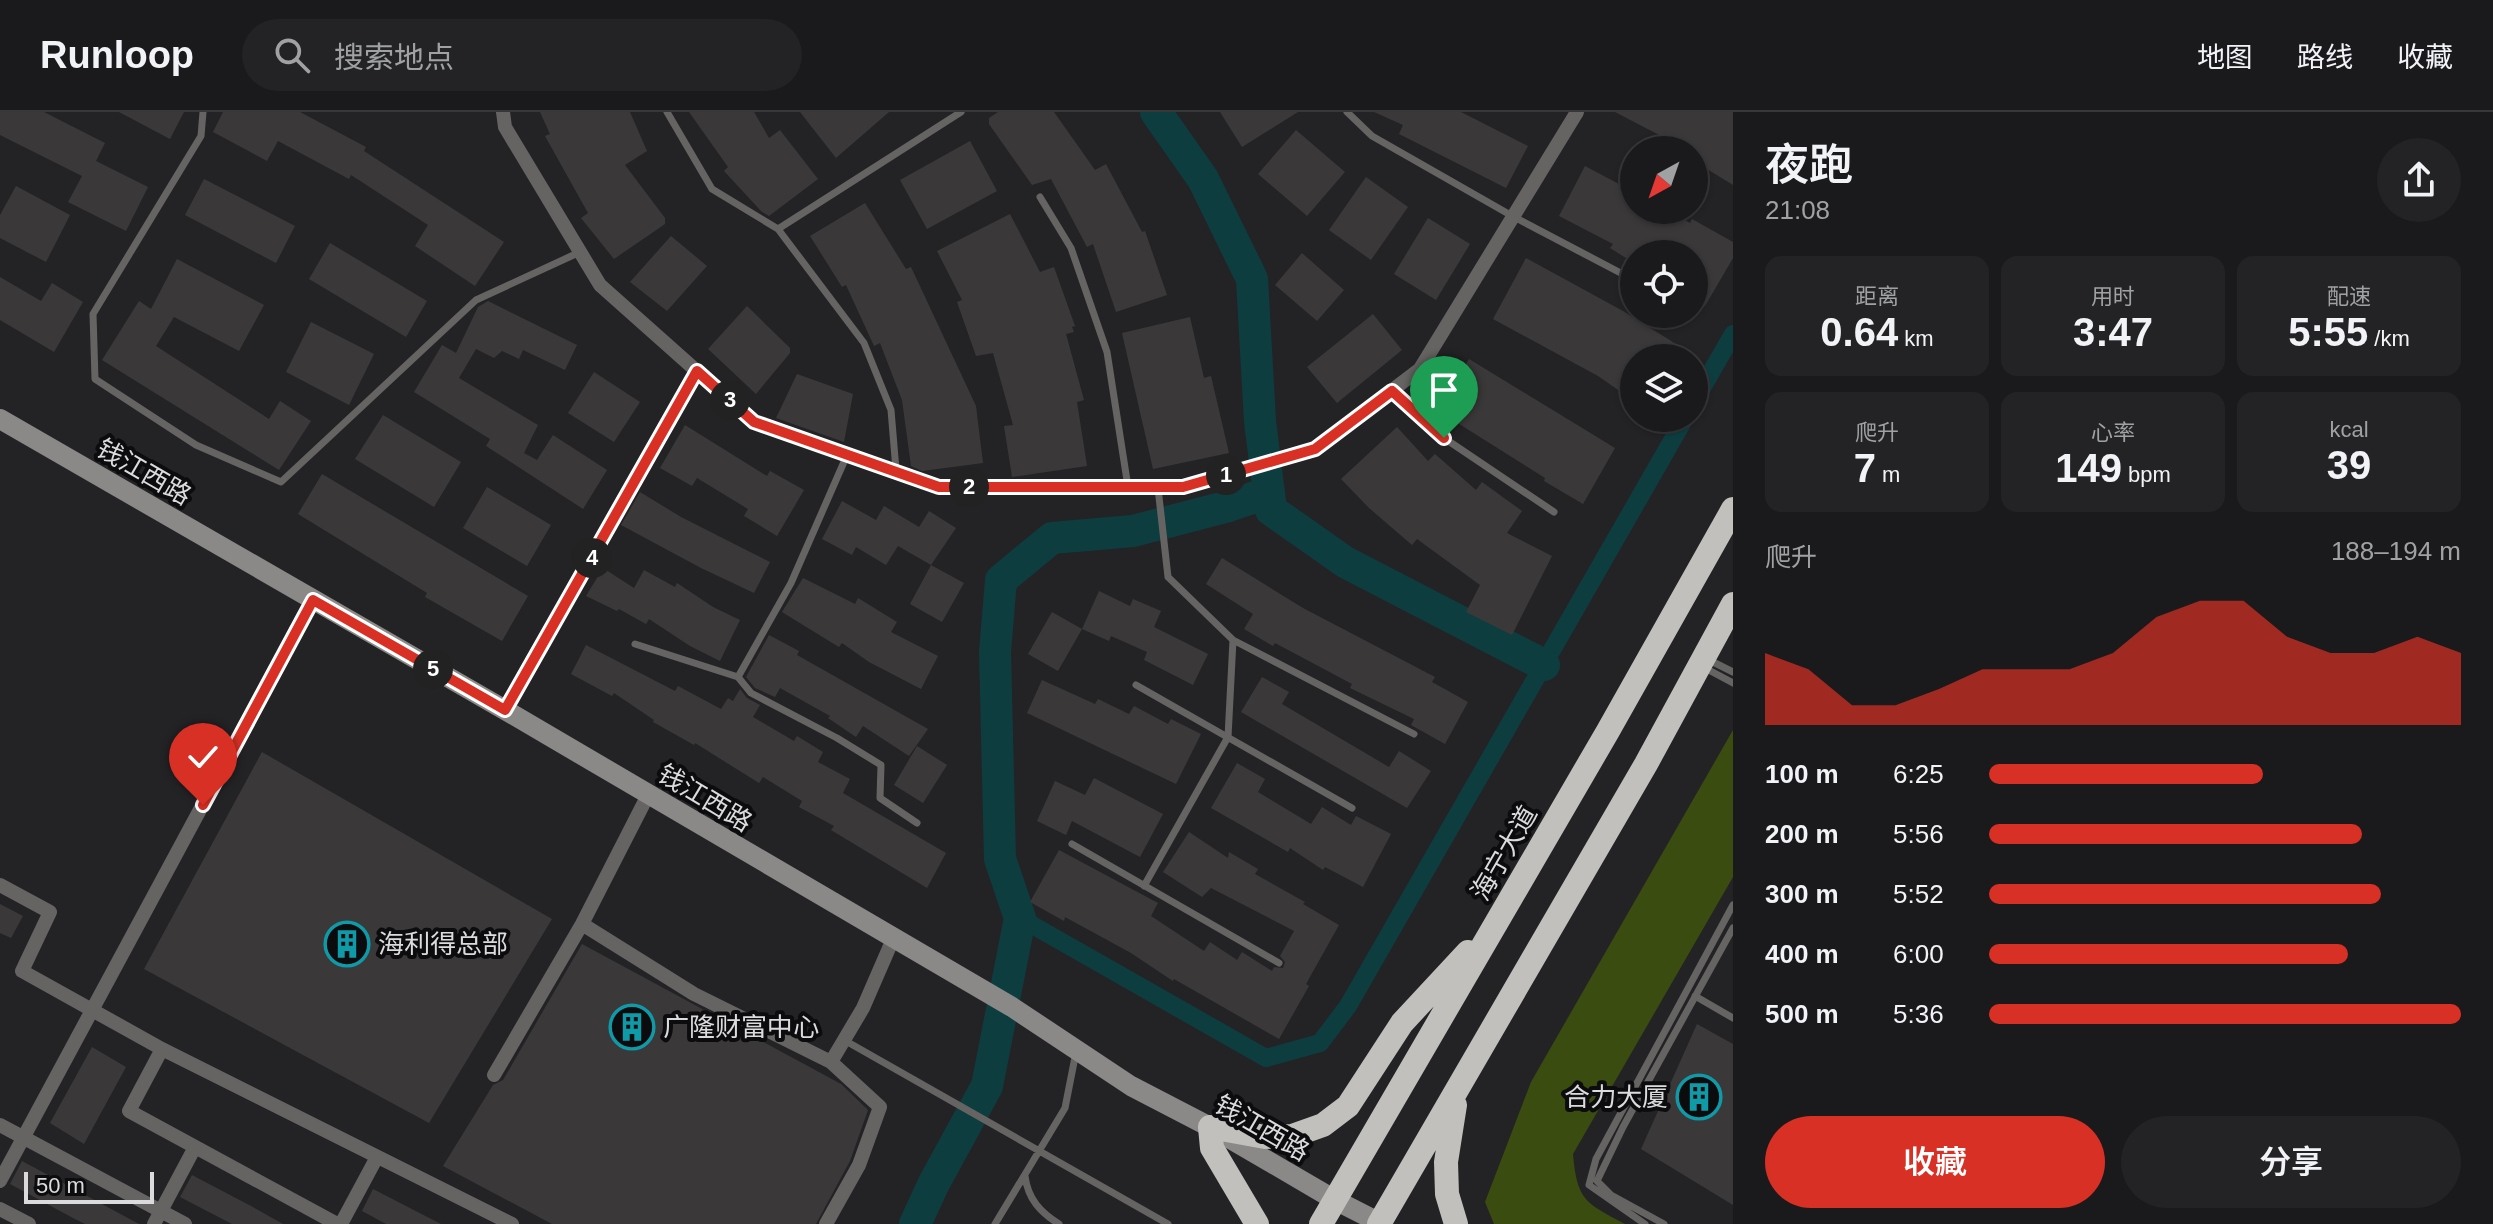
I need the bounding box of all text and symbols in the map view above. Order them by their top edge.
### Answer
search box [242,19,802,91]
icon: search [270,33,314,77]
text: Runloop [40,34,194,76]
text: 搜索地点 [334,41,454,74]
text: 地图 [2197,42,2253,73]
text: 路线 [2297,42,2353,73]
text: 收藏 [2397,42,2453,73]
north arrow [1620,136,1708,224]
map controls [1620,136,1708,432]
button: share [2377,138,2461,222]
text: 夜跑 [1765,140,1853,189]
text: 21:08 [1765,195,1830,225]
button: locate [1620,240,1708,328]
text: 距离 [1855,284,1899,309]
text: 用时 [2091,284,2135,309]
text: 配速 [2327,284,2371,309]
text: 0.64 [1820,310,1898,354]
text: 3:47 [2073,310,2153,354]
text: 5:55 [2288,310,2368,354]
text: km [1898,326,1934,351]
text: /km [2368,326,2410,351]
button: layers [1620,344,1708,432]
pin [1410,356,1478,438]
icon: arrive [1422,368,1466,412]
pin: 3 [710,380,750,420]
text: 3 [724,387,736,412]
text: kcal [2329,417,2369,442]
text: 爬升 [1855,420,1899,445]
text: 心率 [2091,420,2135,445]
street label: 钱江西路 [91,433,197,511]
text: 39 [2327,443,2371,487]
text: 7 [1854,446,1876,490]
text: 149 [2055,446,2122,490]
pin: 1 [1206,455,1246,495]
text: 1 [1220,462,1232,487]
text: m [1876,462,1900,487]
text: bpm [2122,462,2171,487]
pin: 2 [949,467,989,507]
text: 2 [963,474,975,499]
text: 188–194 m [2331,536,2461,566]
pin: 4 [572,538,612,578]
text: 爬升 [1765,542,1817,572]
text: 4 [586,545,598,570]
pin: 5 [413,649,453,689]
text: 5 [427,656,439,681]
pin [169,723,237,805]
icon: check [181,735,225,779]
street label: 钱江西路 [653,758,757,838]
text: 100 m [1765,759,1839,789]
text: 6:25 [1893,759,1944,789]
street label: 海宁大道 [1465,800,1543,906]
text: 200 m [1765,819,1839,849]
text: 5:56 [1893,819,1944,849]
text: 300 m [1765,879,1839,909]
text: 5:52 [1893,879,1944,909]
building icon: 海利得总部 [323,920,371,968]
place label: 海利得总部 [378,929,508,959]
text: 400 m [1765,939,1839,969]
text: 6:00 [1893,939,1944,969]
text: 500 m [1765,999,1839,1029]
text: 5:36 [1893,999,1944,1029]
building icon: 广隆财富中心 [608,1003,656,1051]
place label: 广隆财富中心 [663,1012,819,1042]
building icon: 合力大厦 [1675,1073,1723,1121]
place label: 合力大厦 [1564,1082,1668,1112]
street label: 钱江西路 [1209,1089,1315,1167]
button: 收藏 [1765,1116,2105,1208]
button: 分享 [2121,1116,2461,1208]
scale bar [24,1168,154,1204]
text: 50 m [36,1173,85,1198]

